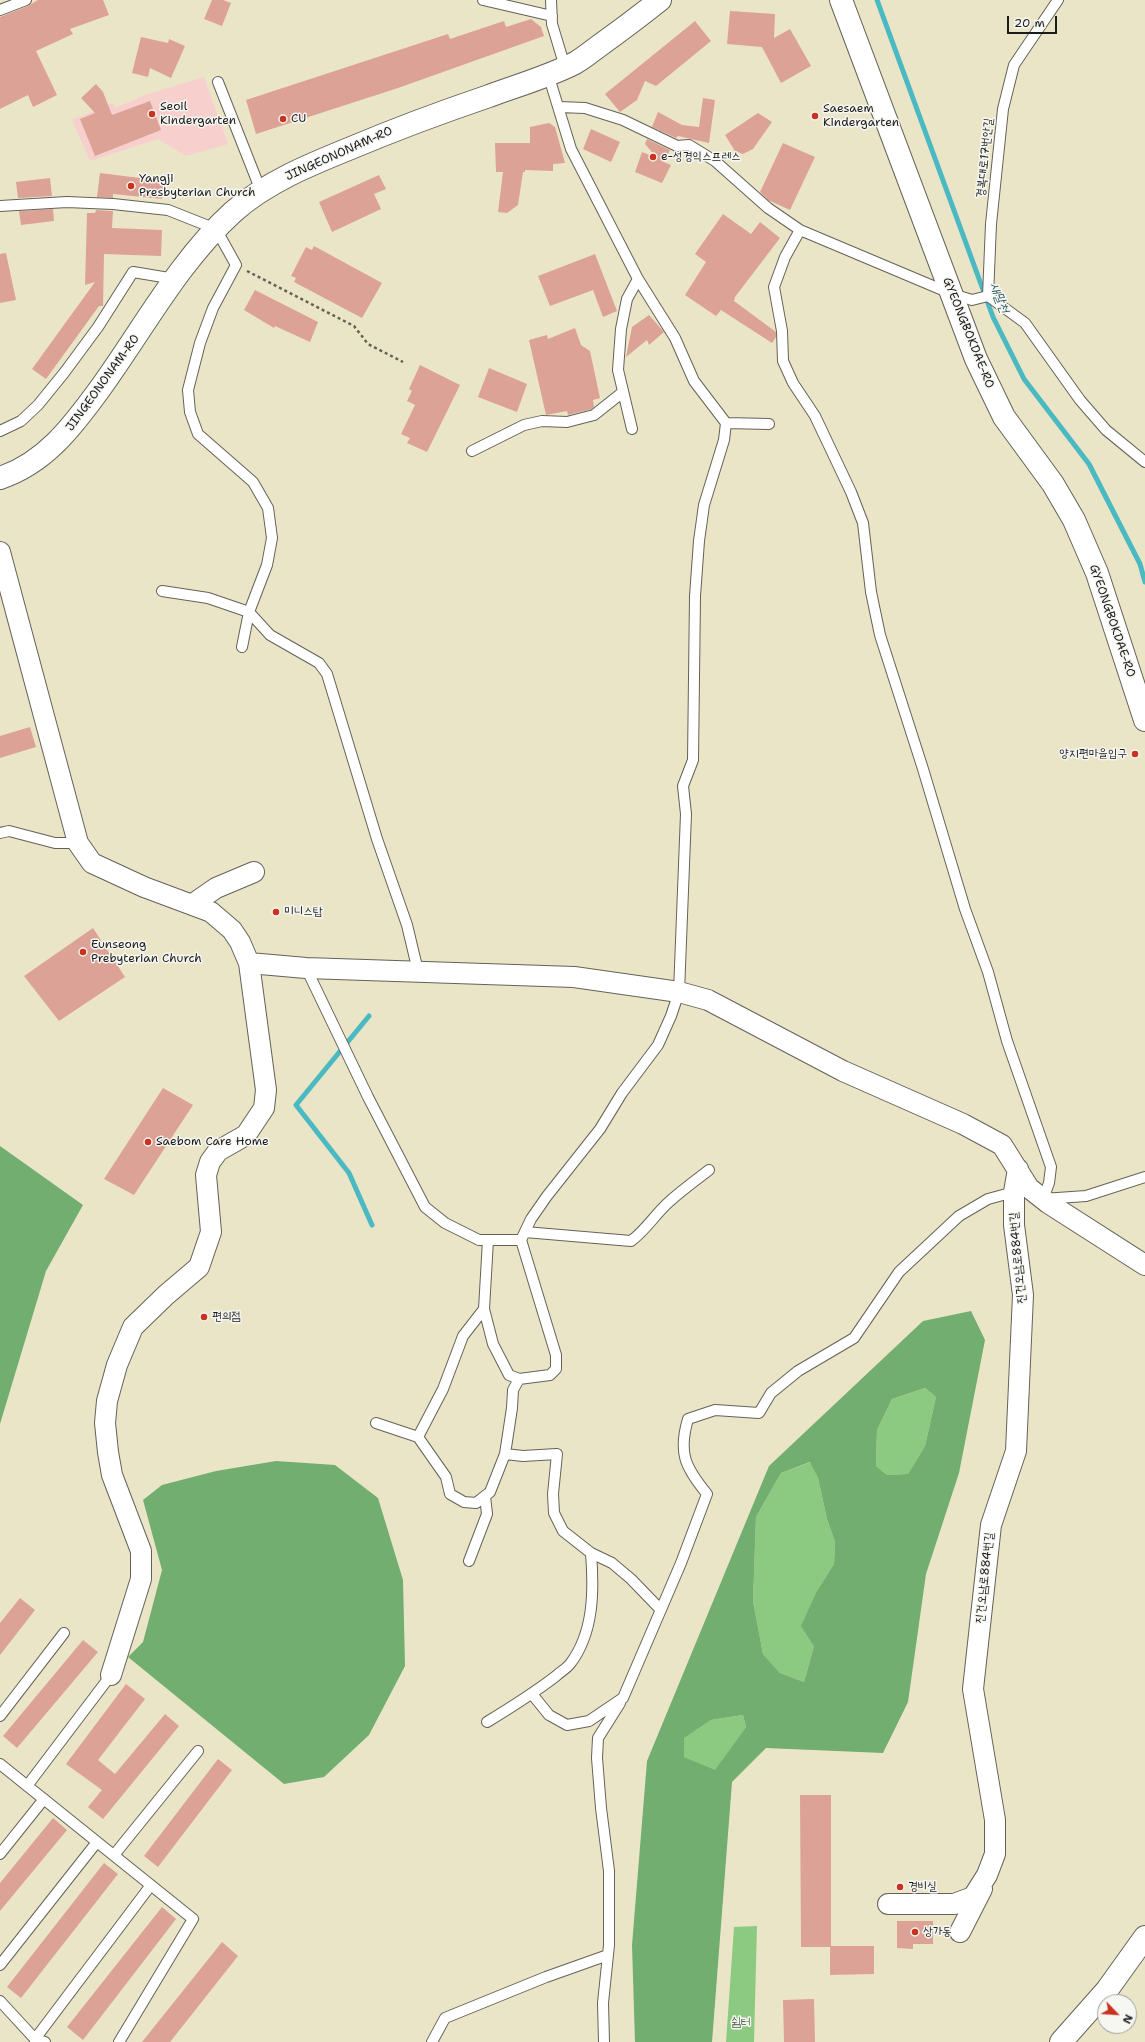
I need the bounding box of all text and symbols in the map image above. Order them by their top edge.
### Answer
scale bar [1009,8,1059,34]
text: 20 m [1014,15,1045,31]
place label: Seoil Kindergarten [160,100,236,128]
place label: Saesaem Kindergarten [823,102,899,130]
marker: Seoil Kindergarten [147,109,157,119]
marker: Saesaem Kindergarten [810,111,820,121]
place label: CU [291,112,306,126]
marker: CU [278,114,288,124]
street label: 경복대로17번안길 [974,117,996,199]
street label: JINGEONONAM-RO [283,124,395,184]
place label: e-성경익스프레스 [661,150,741,164]
marker: e-성경익스프레스 [648,152,658,162]
place label: Yangji Presbyterian Church [139,172,255,200]
marker: Yangji Presbyterian Church [126,181,136,191]
street label: GYEONGBOKDAE-RO [939,275,997,391]
water label: 새말천 [986,281,1012,315]
street label: JINGEONONAM-RO [63,332,143,434]
street label: GYEONGBOKDAE-RO [1086,563,1138,679]
place label: 양지편마을입구 [1059,747,1127,761]
marker: 양지편마을입구 [1130,749,1140,759]
place label: 미니스탑 [284,905,323,919]
marker: 미니스탑 [271,907,281,917]
place label: Eunseong Prebyterian Church [91,938,202,966]
marker: Eunseong Prebyterian Church [78,947,88,957]
place label: Saebom Care Home [156,1135,269,1149]
marker: Saebom Care Home [143,1137,153,1147]
street label: 진건오남로884번길 [1007,1212,1029,1304]
place label: 편의점 [212,1310,241,1324]
marker: 편의점 [199,1312,209,1322]
street label: 진건오남로884번길 [973,1531,997,1625]
place label: 경비실 [908,1880,937,1894]
marker: 경비실 [895,1882,905,1892]
place label: 상가동 [923,1925,952,1939]
marker: 상가동 [910,1927,920,1937]
north arrow [1097,1994,1137,2034]
text: N [1119,2012,1136,2026]
park label: 쉼터 [731,2016,751,2030]

